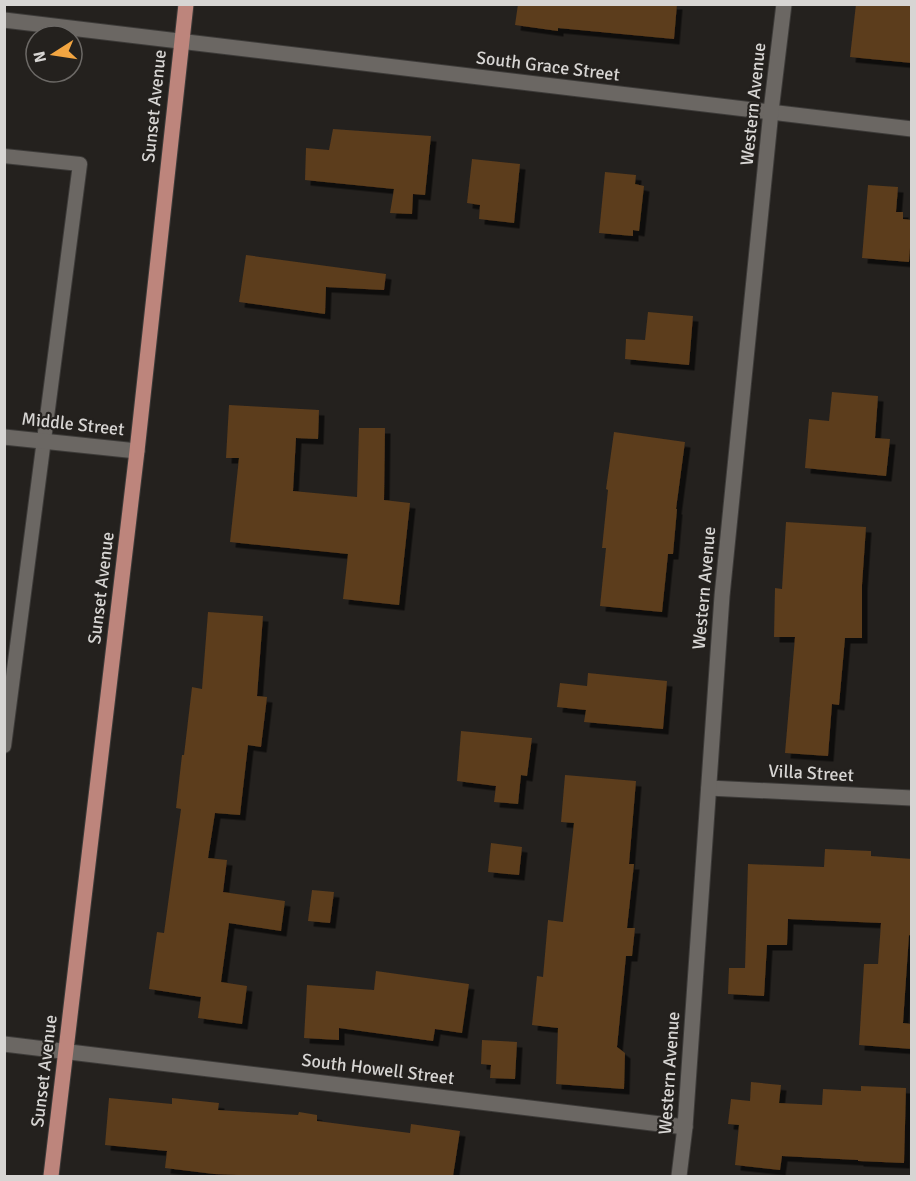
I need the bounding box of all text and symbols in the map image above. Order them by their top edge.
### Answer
north arrow [24,24,84,84]
street label: Western Avenue [736,42,770,166]
street label: South Grace Street [475,46,621,86]
text: N [29,49,51,64]
street label: Sunset Avenue [137,49,171,163]
street label: Middle Street [20,408,126,440]
street label: Western Avenue [688,526,720,650]
street label: Sunset Avenue [83,531,119,645]
street label: Villa Street [768,760,854,786]
street label: Western Avenue [654,1011,684,1135]
street label: Sunset Avenue [26,1014,62,1128]
street label: South Howell Street [300,1049,456,1089]

